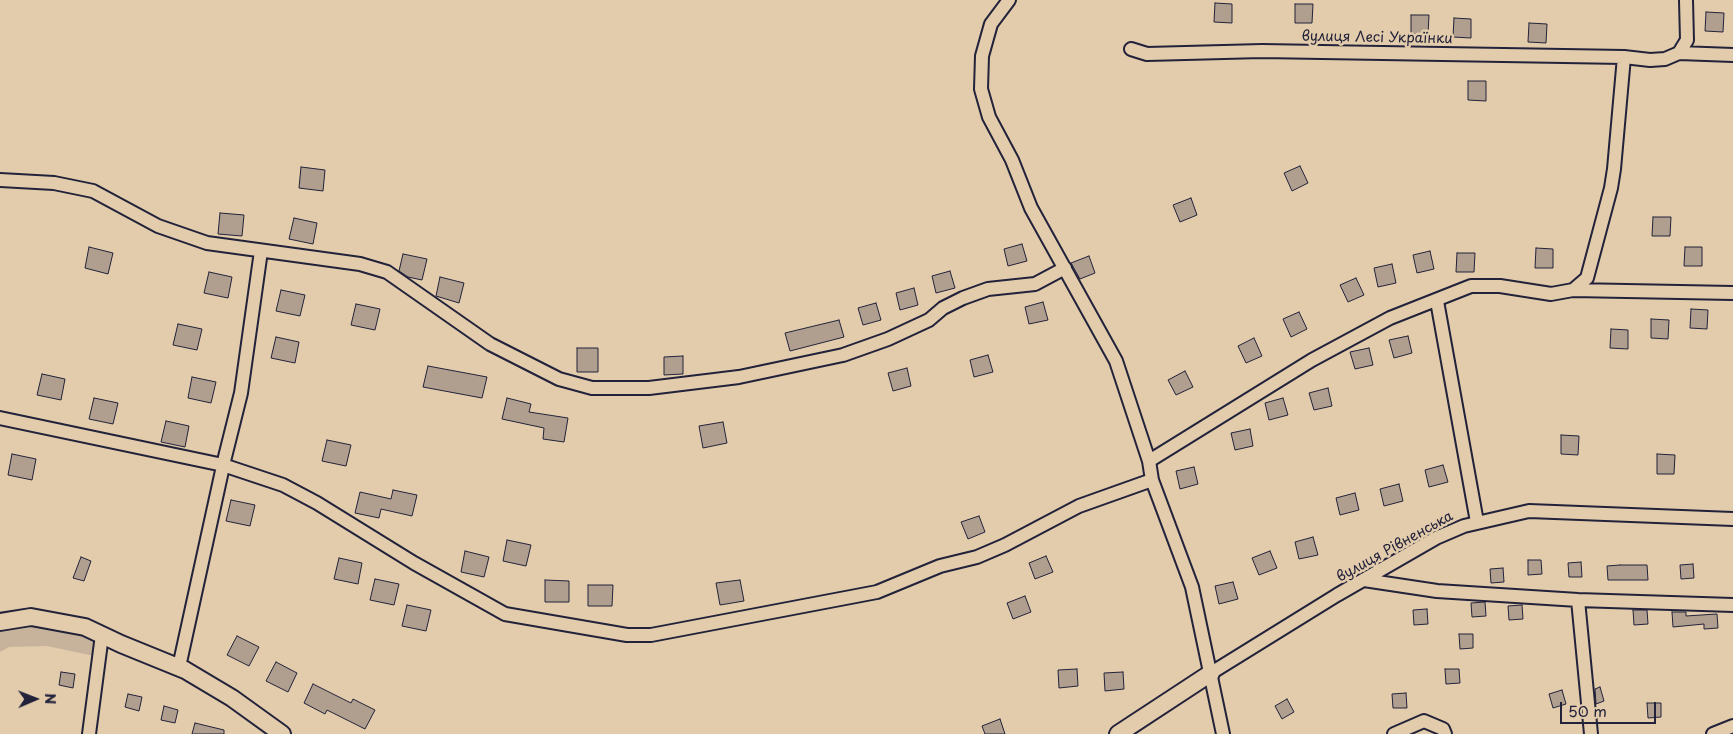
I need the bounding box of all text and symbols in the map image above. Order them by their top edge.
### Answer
street label: вулиця Лесі Українки [1301,28,1453,48]
street label: вулиця Рівненська [1334,508,1456,586]
north arrow [10,674,60,724]
scale bar [1563,692,1659,724]
text: N [40,693,61,704]
text: 50 m [1568,699,1607,722]

